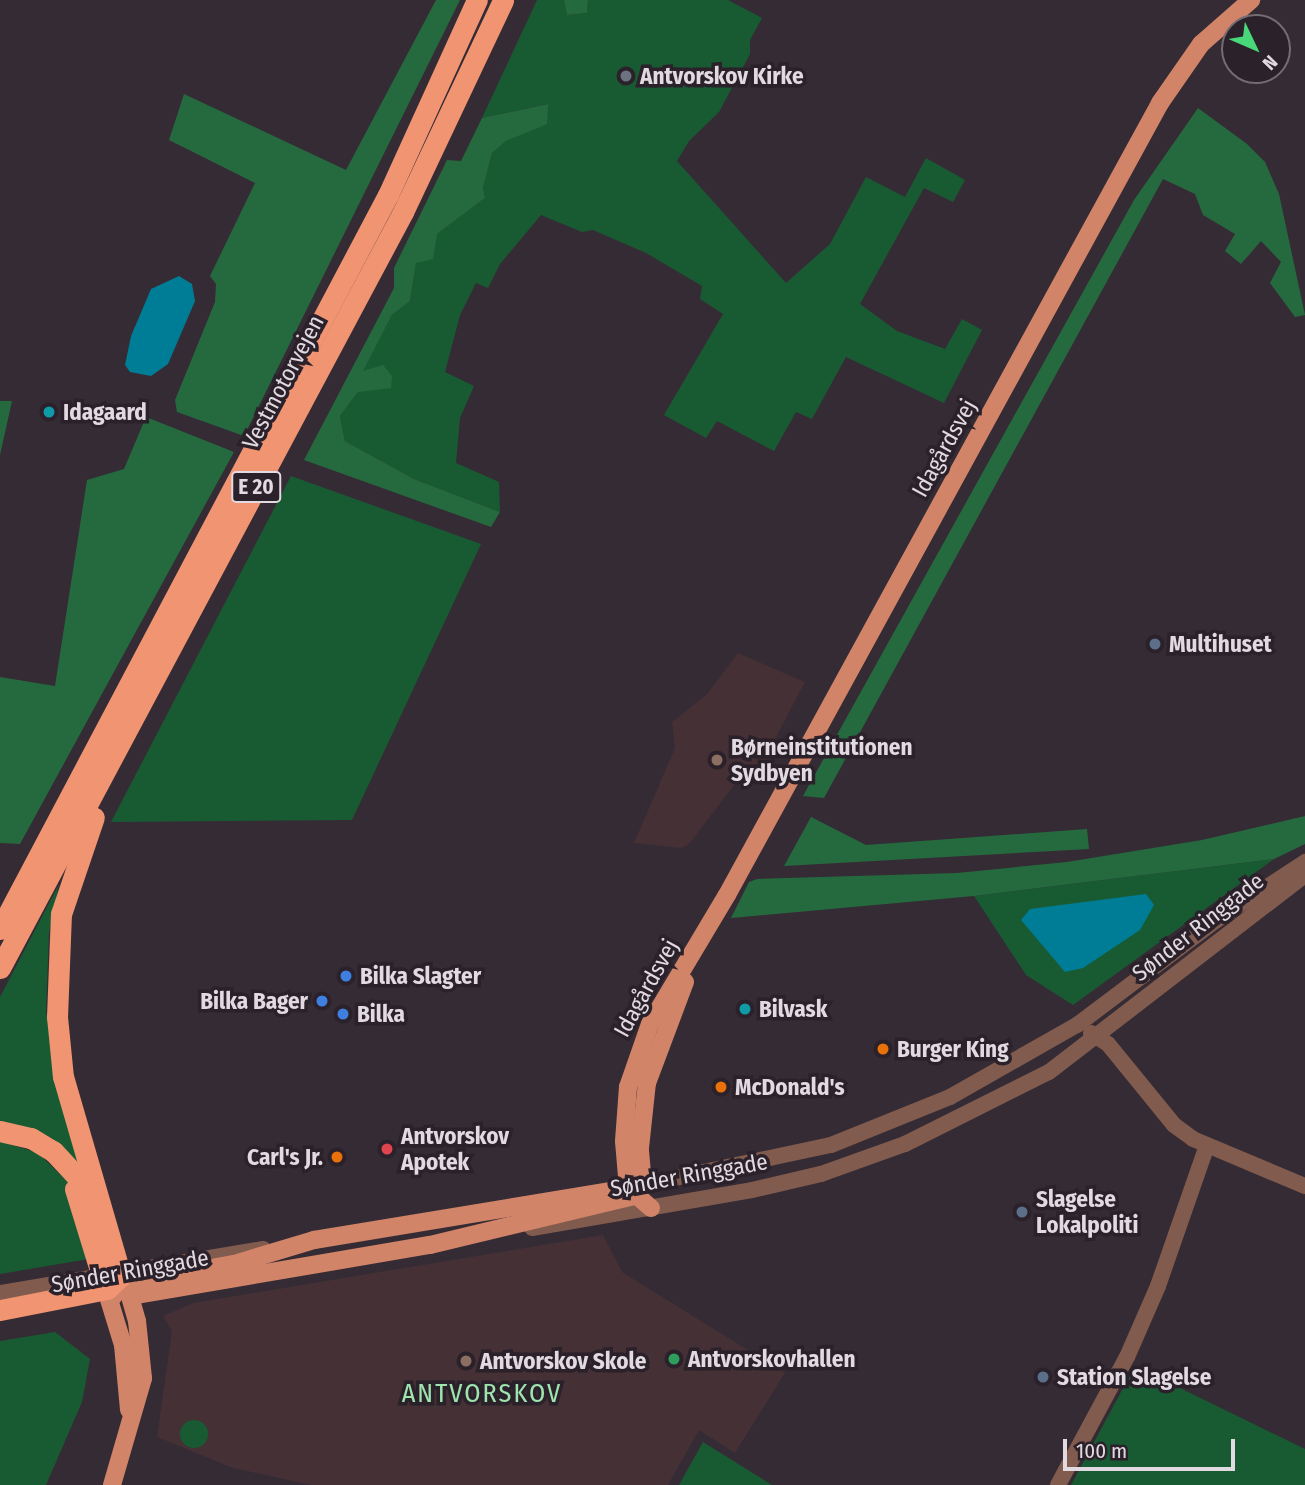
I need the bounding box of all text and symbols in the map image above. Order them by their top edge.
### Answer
north arrow [1221,14,1291,84]
text: N [1258,50,1282,75]
place label: Antvorskov Kirke [640,62,804,90]
marker: Antvorskov Kirke [618,68,634,84]
street label: Vestmotorvejen [236,310,330,454]
street label: Idagårdsvej [906,394,982,502]
place label: Idagaard [63,398,147,426]
marker: Idagaard [41,404,57,420]
road number: E 20 [230,470,282,504]
place label: Multihuset [1169,630,1272,658]
marker: Multihuset [1147,636,1163,652]
place label: Børneinstitutionen Sydbyen [731,733,913,787]
marker: Børneinstitutionen Sydbyen [709,752,725,768]
street label: Sønder Ringgade [1127,867,1269,987]
street label: Idagårdsvej [608,934,684,1042]
place label: Bilka Slagter [360,962,481,990]
marker: Bilka Slagter [338,968,354,984]
place label: Bilka Bager [200,987,308,1015]
marker: Bilka Bager [314,993,330,1009]
place label: Bilvask [759,995,827,1023]
place label: Bilka [357,1000,405,1028]
marker: Bilvask [737,1001,753,1017]
marker: Bilka [335,1006,351,1022]
place label: Burger King [897,1035,1009,1063]
marker: Burger King [875,1041,891,1057]
place label: McDonald's [735,1073,845,1101]
marker: McDonald's [713,1079,729,1095]
place label: Antvorskov Apotek [401,1122,509,1176]
marker: Antvorskov Apotek [379,1141,395,1157]
place label: Carl's Jr. [247,1143,323,1171]
street label: Sønder Ringgade [608,1148,770,1202]
marker: Carl's Jr. [329,1149,345,1165]
place label: Slagelse Lokalpoliti [1036,1185,1138,1239]
marker: Slagelse Lokalpoliti [1014,1204,1030,1220]
street label: Sønder Ringgade [49,1244,211,1298]
place label: Antvorskovhallen [688,1345,855,1373]
place label: Antvorskov Skole [480,1347,646,1375]
marker: Antvorskovhallen [666,1351,682,1367]
marker: Antvorskov Skole [458,1353,474,1369]
place label: Station Slagelse [1057,1363,1211,1391]
marker: Station Slagelse [1035,1369,1051,1385]
district label: ANTVORSKOV [403,1378,561,1410]
scale bar [1067,1426,1238,1470]
text: 100 m [1076,1438,1127,1464]

